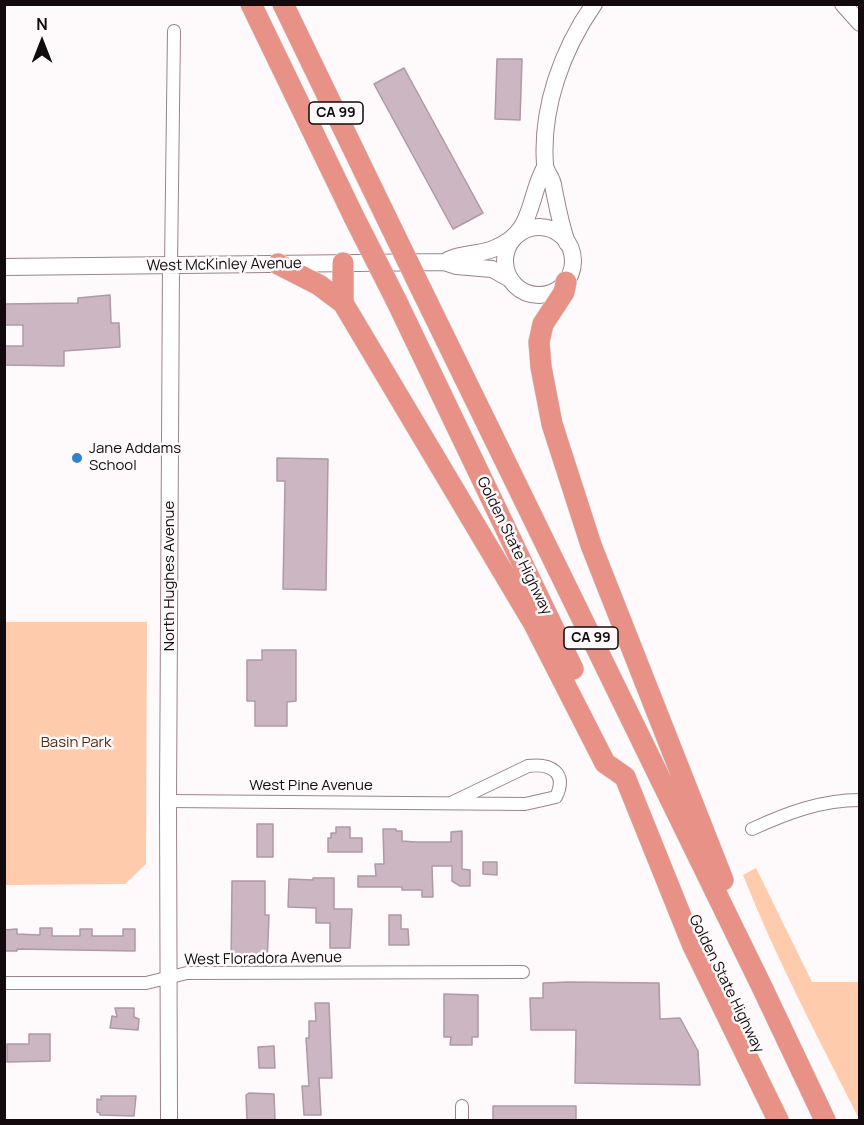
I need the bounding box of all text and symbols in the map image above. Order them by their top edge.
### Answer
north arrow [12,12,72,72]
text: N [36,13,48,35]
road number: CA 99 [309,102,363,124]
street label: West McKinley Avenue [146,255,302,275]
place label: Jane Addams School [89,440,181,475]
marker: Jane Addams School [70,451,84,465]
street label: Golden State Highway [473,474,555,618]
street label: North Hughes Avenue [161,501,179,651]
road number: CA 99 [564,627,618,649]
park label: Basin Park [41,734,111,752]
street label: West Pine Avenue [249,777,373,795]
street label: Golden State Highway [685,912,767,1056]
street label: West Floradora Avenue [184,949,342,969]

